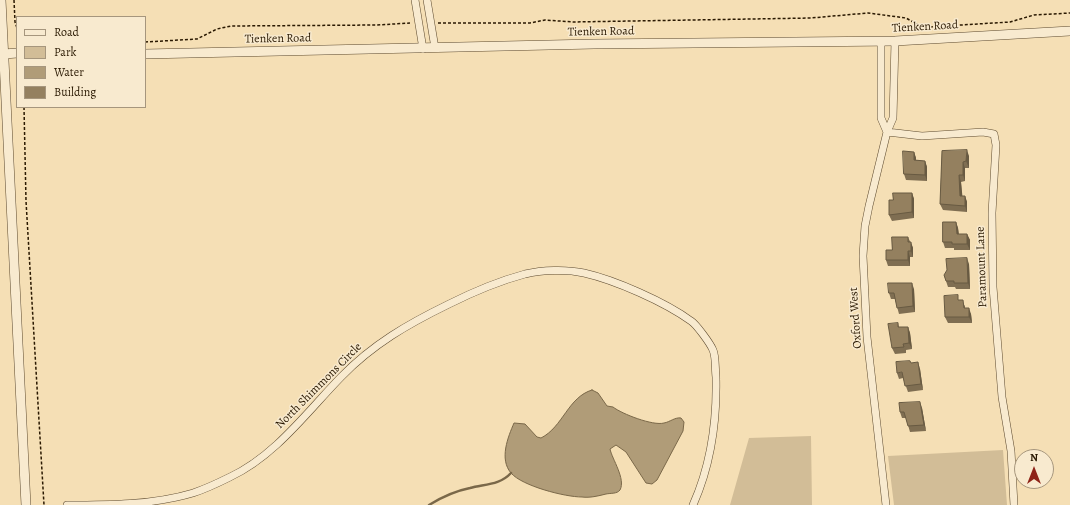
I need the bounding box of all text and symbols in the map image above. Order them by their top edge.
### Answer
legend [16,16,146,108]
street label: Tienken Road [891,18,959,36]
text: Road [54,24,79,40]
street label: Tienken Road [568,24,634,40]
street label: Tienken Road [245,31,311,47]
text: Park [54,44,77,60]
text: Water [54,64,84,80]
text: Building [54,84,96,100]
street label: Paramount Lane [973,226,991,308]
street label: Oxford West [847,287,865,349]
street label: North Shimmons Circle [273,340,365,432]
north arrow [1014,449,1054,489]
text: N [1030,450,1038,465]

